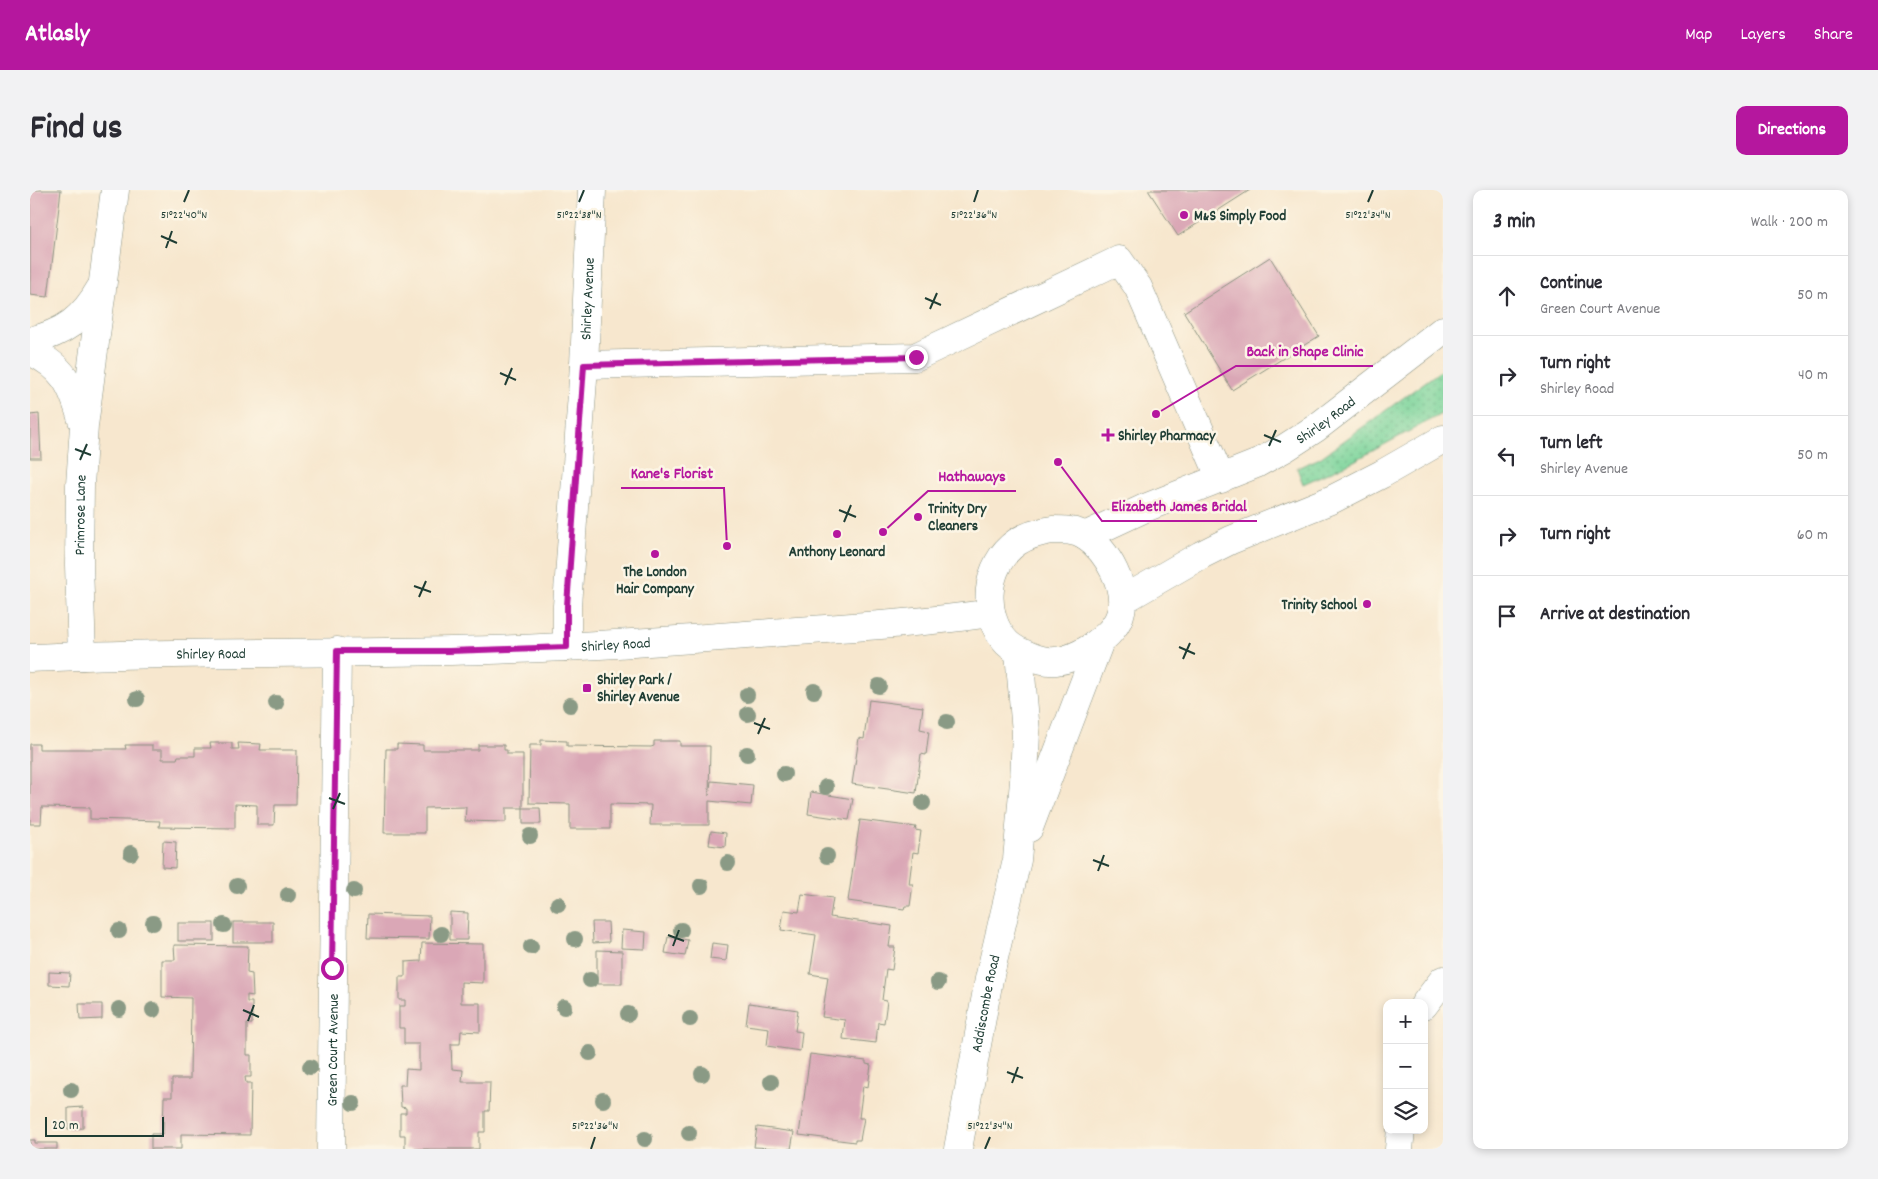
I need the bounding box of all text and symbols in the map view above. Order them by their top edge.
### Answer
text: Atlasly [25,18,89,52]
text: Map [1685,23,1712,48]
text: Layers [1740,23,1786,48]
text: Share [1814,23,1853,48]
text: Find us [30,105,122,155]
button: Directions [1736,106,1848,155]
place label: M&S Simply Food [1194,206,1286,228]
text: 51°22'40"N [161,207,207,224]
text: 51°22'38"N [556,207,602,224]
text: 51°22'36"N [951,207,997,224]
text: 51°22'34"N [1345,207,1391,224]
text: 3 min [1493,208,1535,238]
marker: M&S Simply Food [1178,209,1190,221]
text: Walk · 200 m [1751,211,1828,234]
street label: Shirley Avenue [576,257,602,341]
text: Continue [1540,271,1602,298]
icon: ahead [1493,282,1521,310]
text: 50 m [1797,284,1828,307]
text: Green Court Avenue [1540,298,1660,321]
callout: Back in Shape Clinic [1236,335,1373,366]
text: Back in Shape Clinic [1246,341,1364,364]
route end [905,346,928,369]
text: Turn right [1540,351,1611,378]
icon: right [1493,362,1521,390]
text: 40 m [1798,364,1828,387]
text: Shirley Road [1540,378,1614,401]
street label: Shirley Road [1292,392,1361,451]
place label: Shirley Pharmacy [1118,426,1216,448]
marker: Shirley Pharmacy [1102,429,1114,441]
text: Turn left [1540,431,1603,458]
icon: left [1493,442,1521,470]
text: 50 m [1797,444,1828,467]
callout: Kane's Florist [621,457,724,488]
text: Shirley Avenue [1540,458,1628,481]
callout: Hathaways [928,460,1016,491]
text: Kane's Florist [631,463,713,486]
text: Hathaways [938,466,1006,489]
street label: Primrose Lane [70,474,94,556]
callout: Elizabeth James Bridal [1102,490,1257,521]
text: Elizabeth James Bridal [1111,496,1247,519]
place label: Trinity Dry Cleaners [928,499,987,538]
marker: Trinity Dry Cleaners [912,511,924,523]
icon: right [1493,522,1521,550]
text: Turn right [1540,522,1611,549]
text: 60 m [1797,524,1828,547]
marker: Anthony Leonard [831,528,843,540]
place label: Anthony Leonard [789,542,885,564]
marker: The London Hair Company [649,548,661,560]
place label: The London Hair Company [616,562,695,601]
place label: Trinity School [1282,595,1357,617]
marker: Trinity School [1361,598,1373,610]
icon: arrive [1493,602,1521,630]
text: Arrive at destination [1540,602,1690,629]
street label: Shirley Road [581,633,651,659]
street label: Shirley Road [176,644,246,667]
place label: Shirley Park / Shirley Avenue [597,670,680,709]
marker: Shirley Park / Shirley Avenue [581,682,593,694]
street label: Addiscombe Road [967,953,1007,1054]
route start [321,957,344,980]
street label: Green Court Avenue [323,993,346,1107]
map controls [1383,999,1428,1134]
button: + [1383,999,1428,1044]
button: − [1383,1044,1428,1089]
button: layers [1383,1089,1428,1134]
scale bar [45,1114,164,1137]
text: 20 m [52,1116,79,1136]
text: 51°22'36"N [572,1118,618,1135]
text: 51°22'34"N [967,1118,1013,1135]

